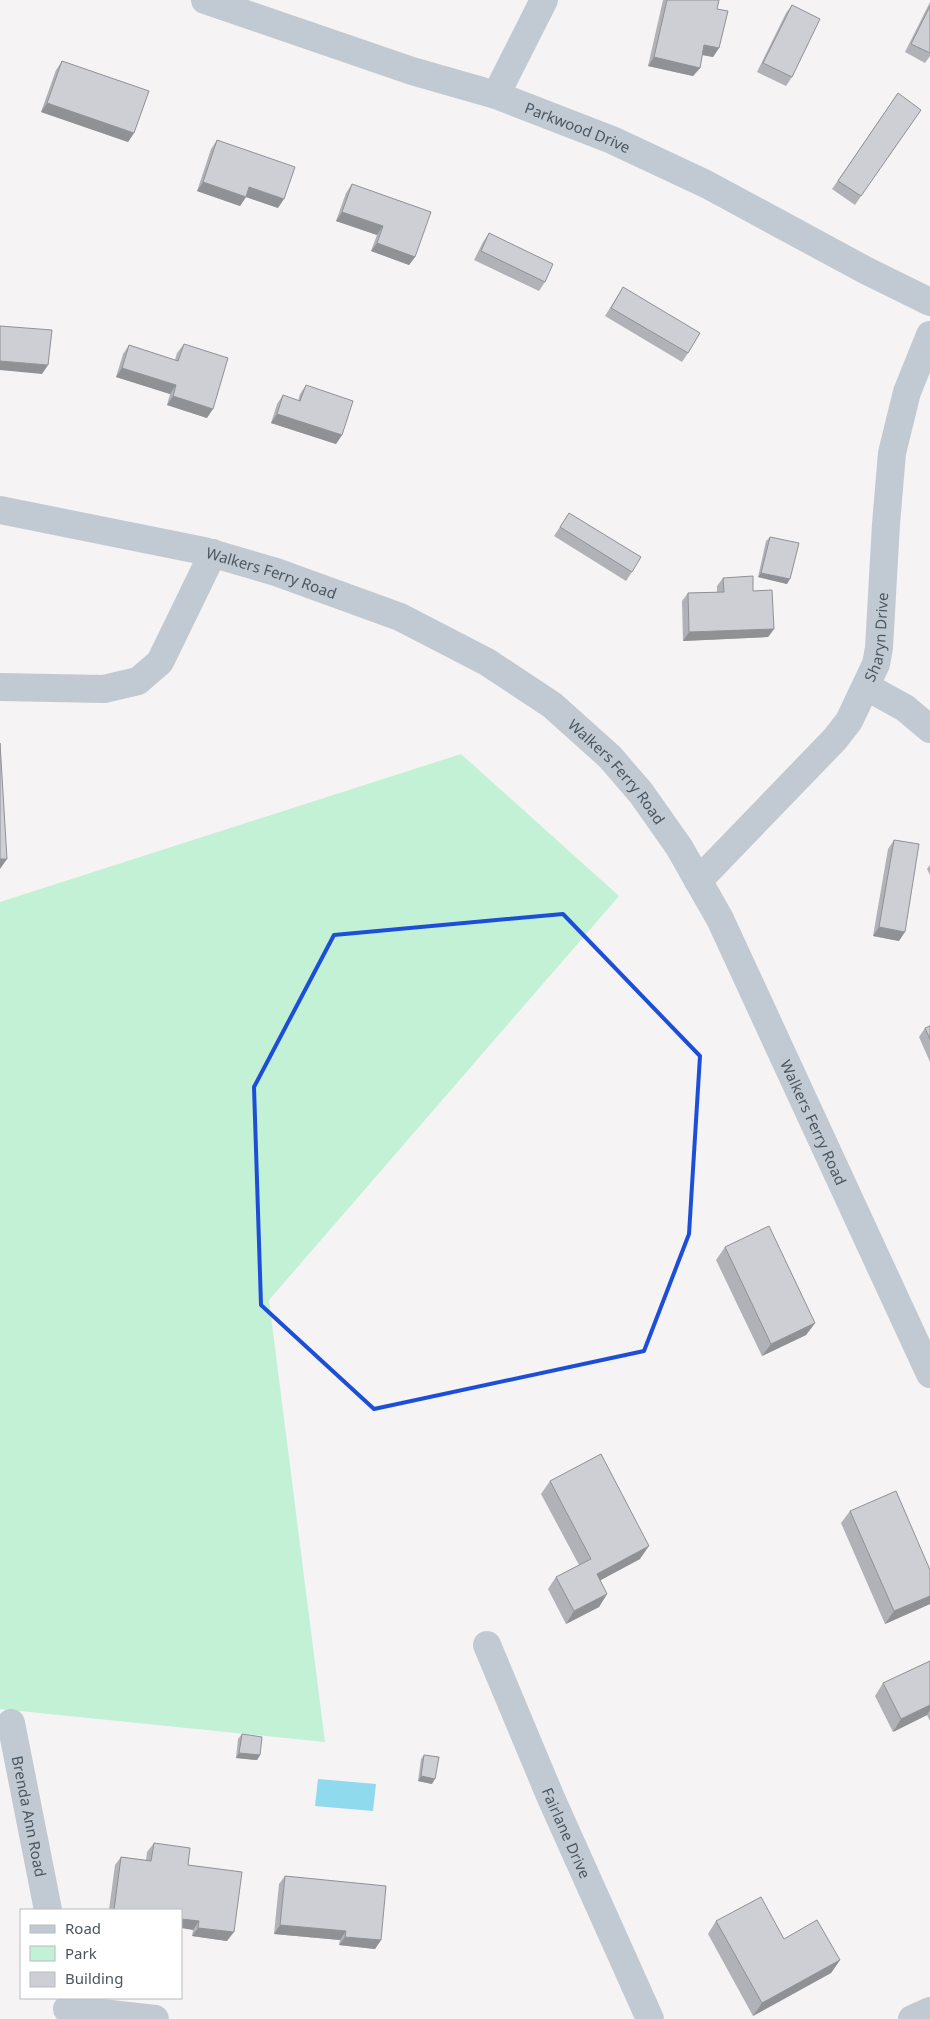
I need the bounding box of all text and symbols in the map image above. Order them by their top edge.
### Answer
street label: Parkwood Drive [522,97,634,157]
street label: Walkers Ferry Road [204,542,340,603]
street label: Sharyn Drive [859,592,892,685]
street label: Walkers Ferry Road [564,714,670,828]
street label: Walkers Ferry Road [776,1056,851,1188]
street label: Brenda Ann Road [8,1754,51,1879]
street label: Fairlane Drive [538,1784,596,1881]
legend [20,1909,182,1999]
text: Road [65,1918,101,1938]
text: Park [65,1943,97,1963]
text: Building [65,1968,123,1988]

